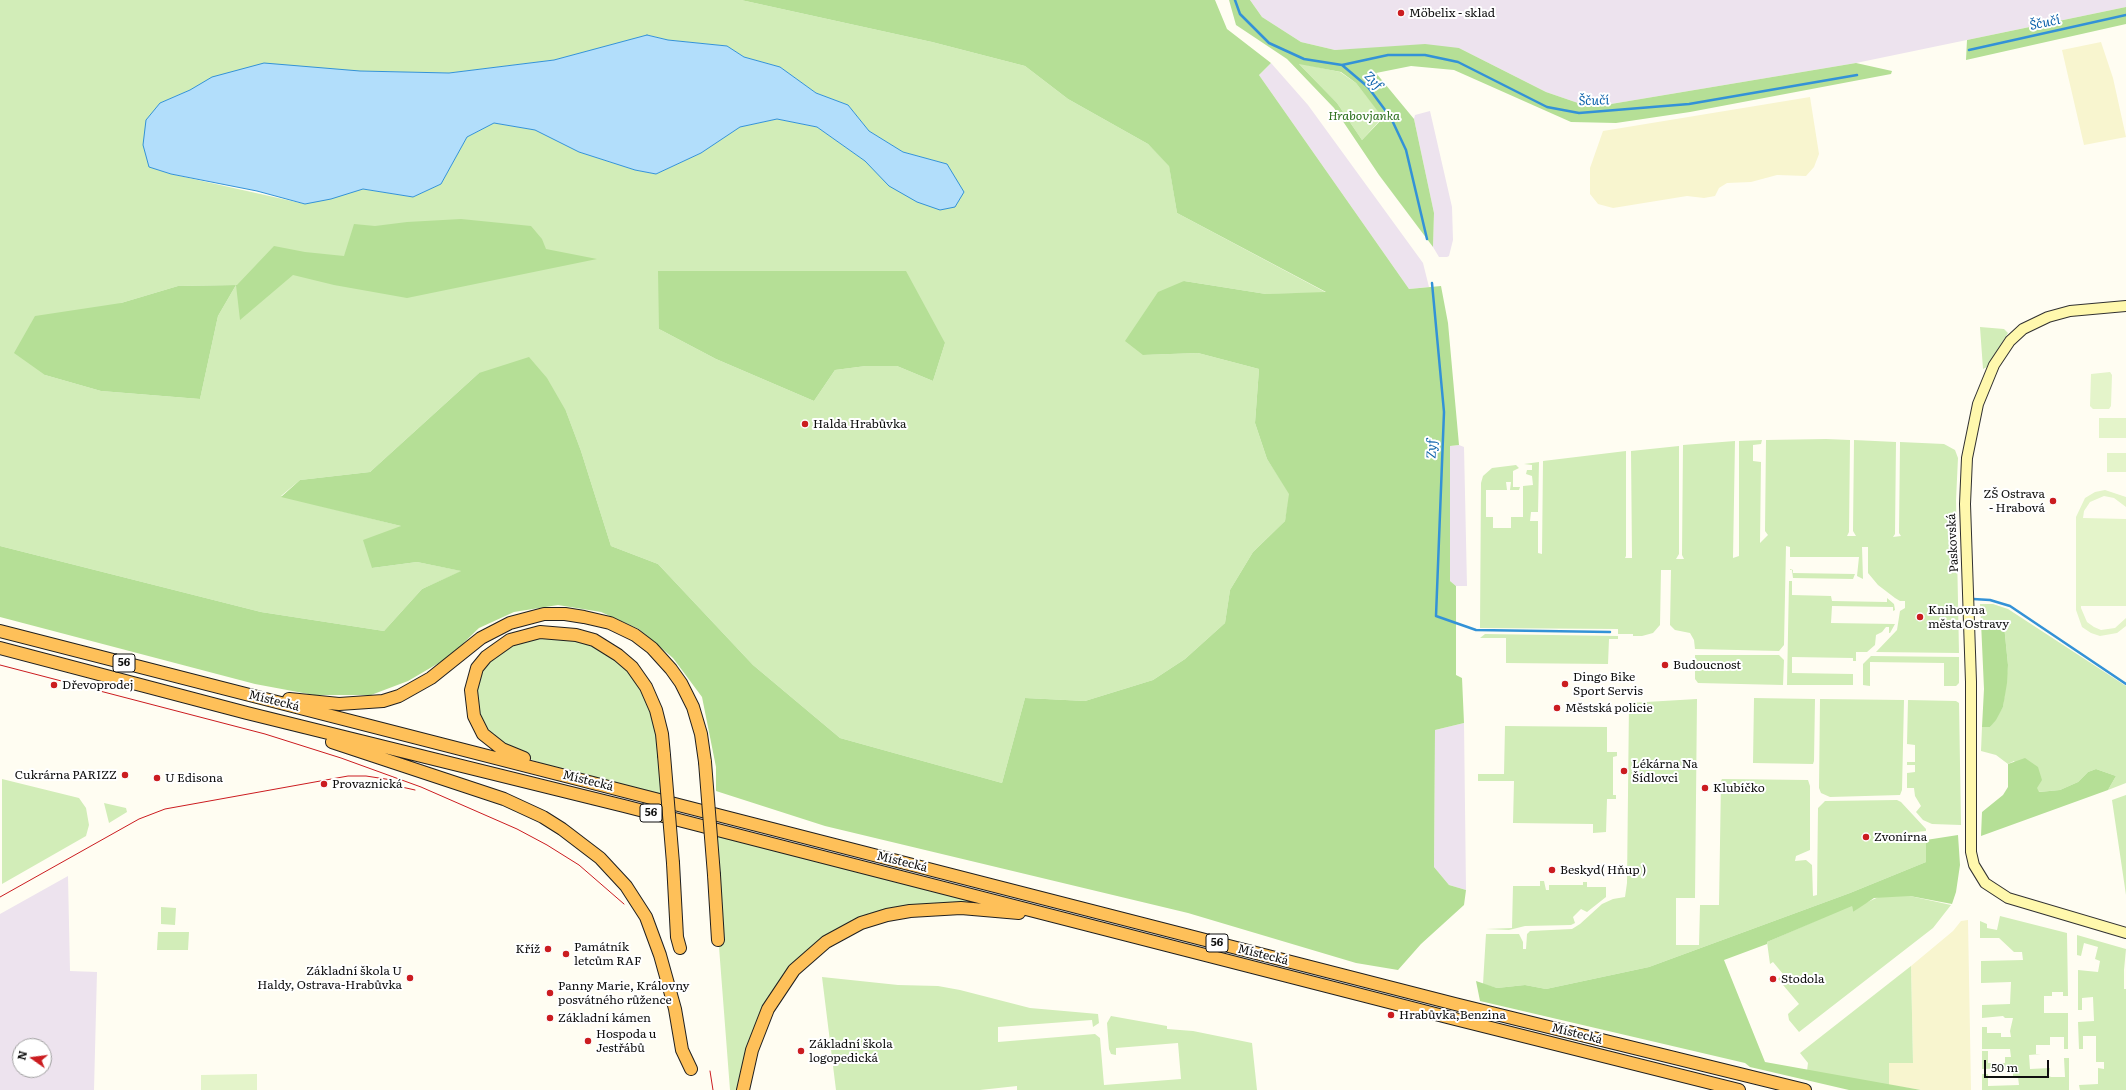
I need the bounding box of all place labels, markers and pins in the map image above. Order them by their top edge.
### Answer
place label: Möbelix - sklad [1409,6,1495,20]
marker: Möbelix - sklad [1396,8,1406,18]
place label: Halda Hrabůvka [813,417,906,431]
marker: Halda Hrabůvka [800,419,810,429]
place label: ZŠ Ostrava - Hrabová [1984,487,2045,515]
marker: ZŠ Ostrava - Hrabová [2048,496,2058,506]
place label: Knihovna města Ostravy [1928,603,2009,631]
marker: Knihovna města Ostravy [1915,612,1925,622]
place label: Budoucnost [1673,658,1741,672]
marker: Budoucnost [1660,660,1670,670]
place label: Dingo Bike Sport Servis [1573,670,1643,698]
place label: Dřevoprodej [62,678,134,692]
marker: Dingo Bike Sport Servis [1560,679,1570,689]
marker: Dřevoprodej [49,680,59,690]
place label: Městská policie [1565,701,1653,715]
marker: Městská policie [1552,703,1562,713]
place label: Lékárna Na Šídlovci [1632,757,1698,785]
marker: Lékárna Na Šídlovci [1619,766,1629,776]
place label: Cukrárna PARIZZ [15,768,117,782]
marker: Cukrárna PARIZZ [120,770,130,780]
place label: U Edisona [165,771,223,785]
marker: U Edisona [152,773,162,783]
place label: Provaznická [332,777,402,791]
marker: Provaznická [319,779,329,789]
place label: Klubíčko [1713,781,1765,795]
marker: Klubíčko [1700,783,1710,793]
place label: Zvonírna [1874,830,1927,844]
marker: Zvonírna [1861,832,1871,842]
place label: Beskyd( Hňup ) [1560,863,1646,877]
marker: Beskyd( Hňup ) [1547,865,1557,875]
place label: Památník letcům RAF [574,940,641,968]
place label: Kříž [515,942,540,956]
marker: Kříž [543,944,553,954]
marker: Památník letcům RAF [561,949,571,959]
place label: Základní škola U Haldy, Ostrava-Hrabůvka [257,964,402,992]
place label: Stodola [1781,972,1824,986]
marker: Základní škola U Haldy, Ostrava-Hrabůvka [405,973,415,983]
marker: Stodola [1768,974,1778,984]
place label: Panny Marie, Královny posvátného růžence [558,979,689,1007]
marker: Panny Marie, Královny posvátného růžence [545,988,555,998]
place label: Hrabůvka,Benzina [1399,1008,1506,1022]
marker: Hrabůvka,Benzina [1386,1010,1396,1020]
place label: Základní kámen [558,1011,651,1025]
marker: Základní kámen [545,1013,555,1023]
place label: Hospoda u Jestřábů [596,1027,656,1055]
marker: Hospoda u Jestřábů [583,1036,593,1046]
place label: Základní škola logopedická [809,1037,893,1065]
marker: Základní škola logopedická [796,1046,806,1056]

